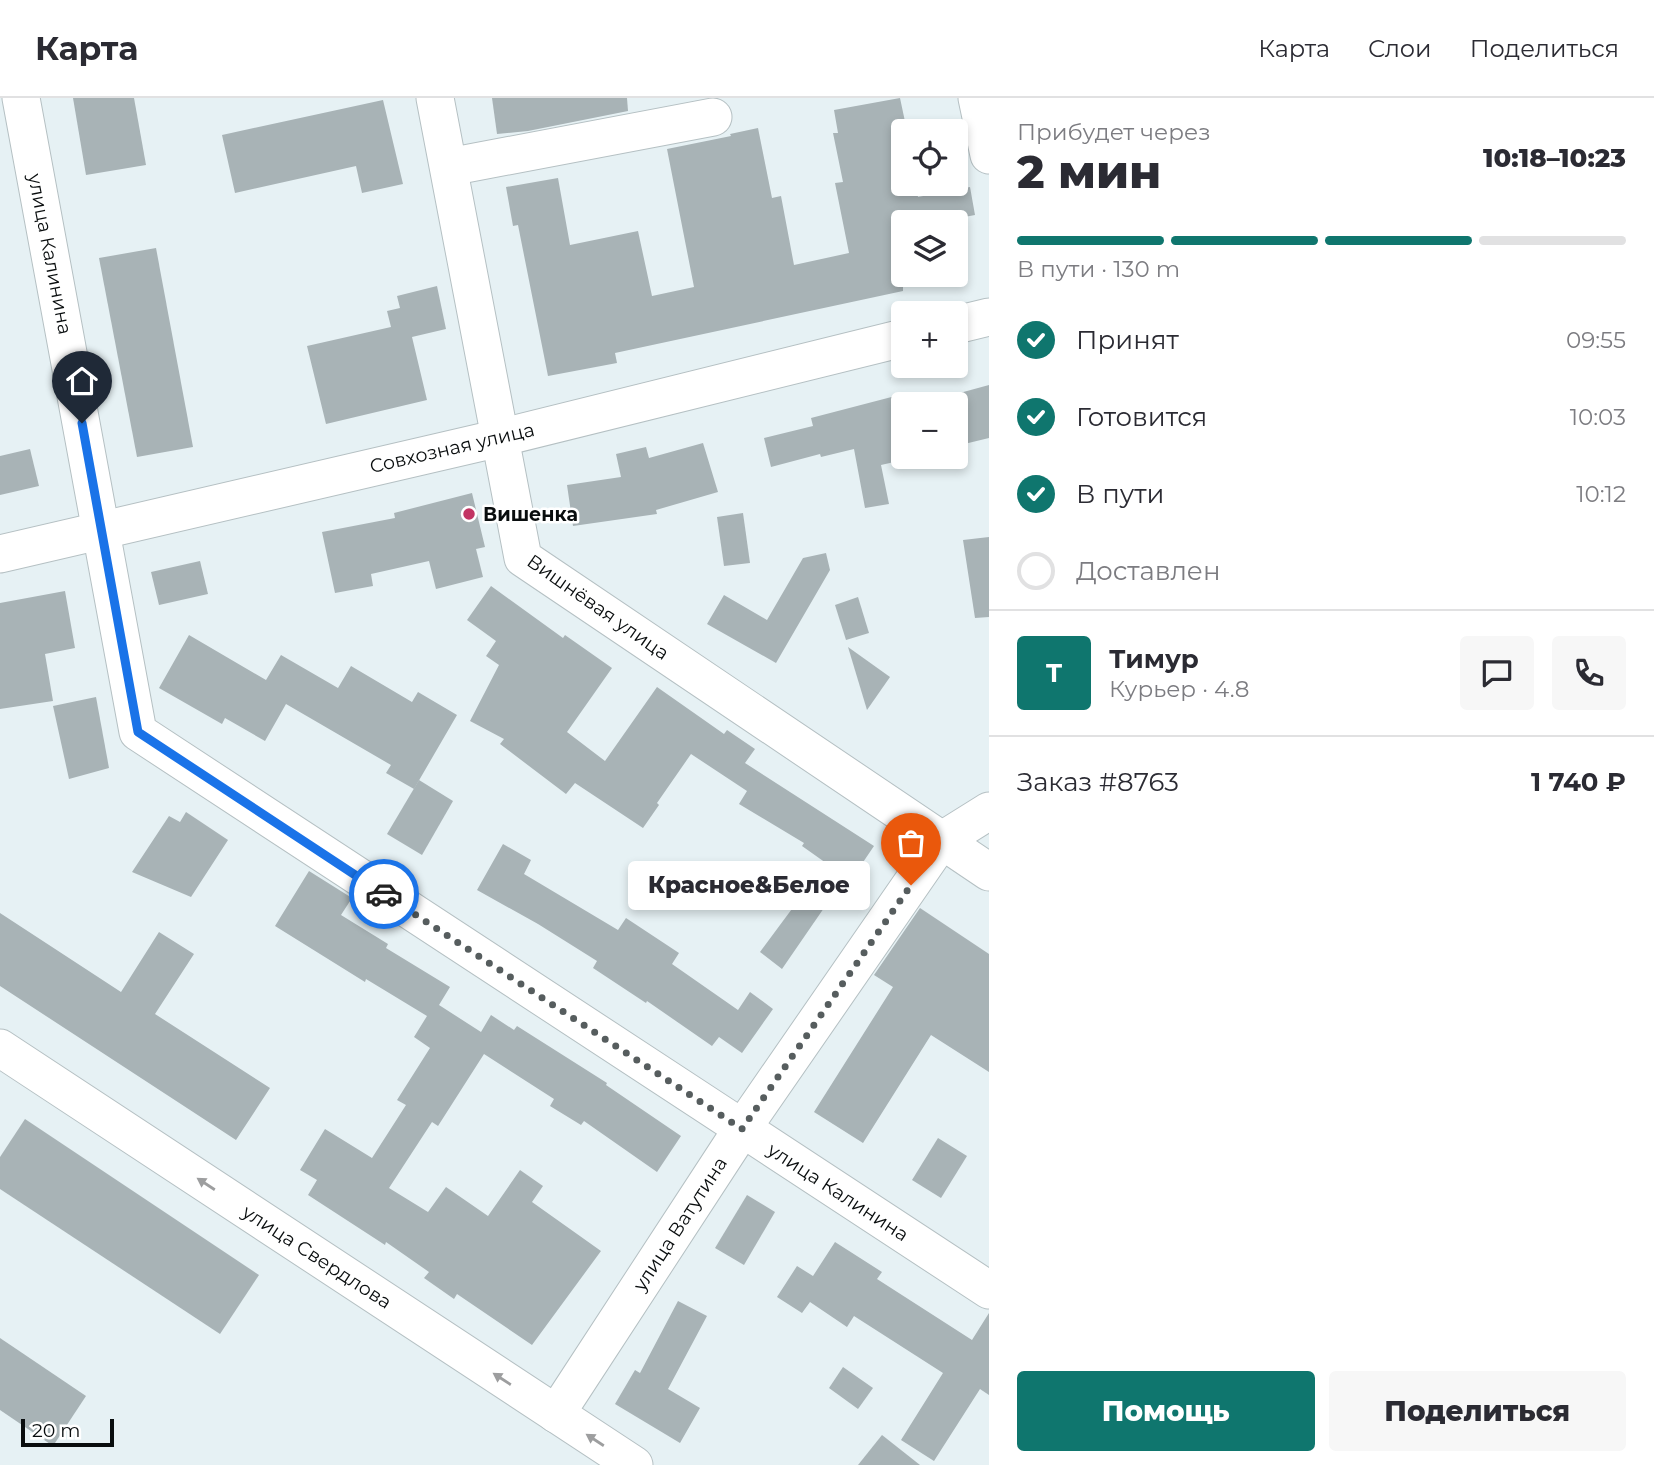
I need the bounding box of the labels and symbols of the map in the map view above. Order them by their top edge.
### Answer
street label: улица Калинина [23,171,77,336]
pin [52,351,112,423]
street label: Совхозная улица [367,418,537,478]
place label: Вишенка [483,503,578,526]
marker: Вишенка [461,506,477,522]
street label: Вишнёвая улица [523,549,673,665]
pin [881,813,941,885]
courier [349,859,419,929]
callout: Красное&Белое [628,860,869,910]
street label: улица Калинина [762,1137,913,1246]
street label: улица Ватутина [628,1153,732,1296]
one-way arrow [197,1178,216,1191]
street label: улица Свердлова [237,1200,396,1314]
one-way arrow [493,1372,511,1386]
scale bar [21,1416,114,1448]
one-way arrow [585,1433,605,1446]

